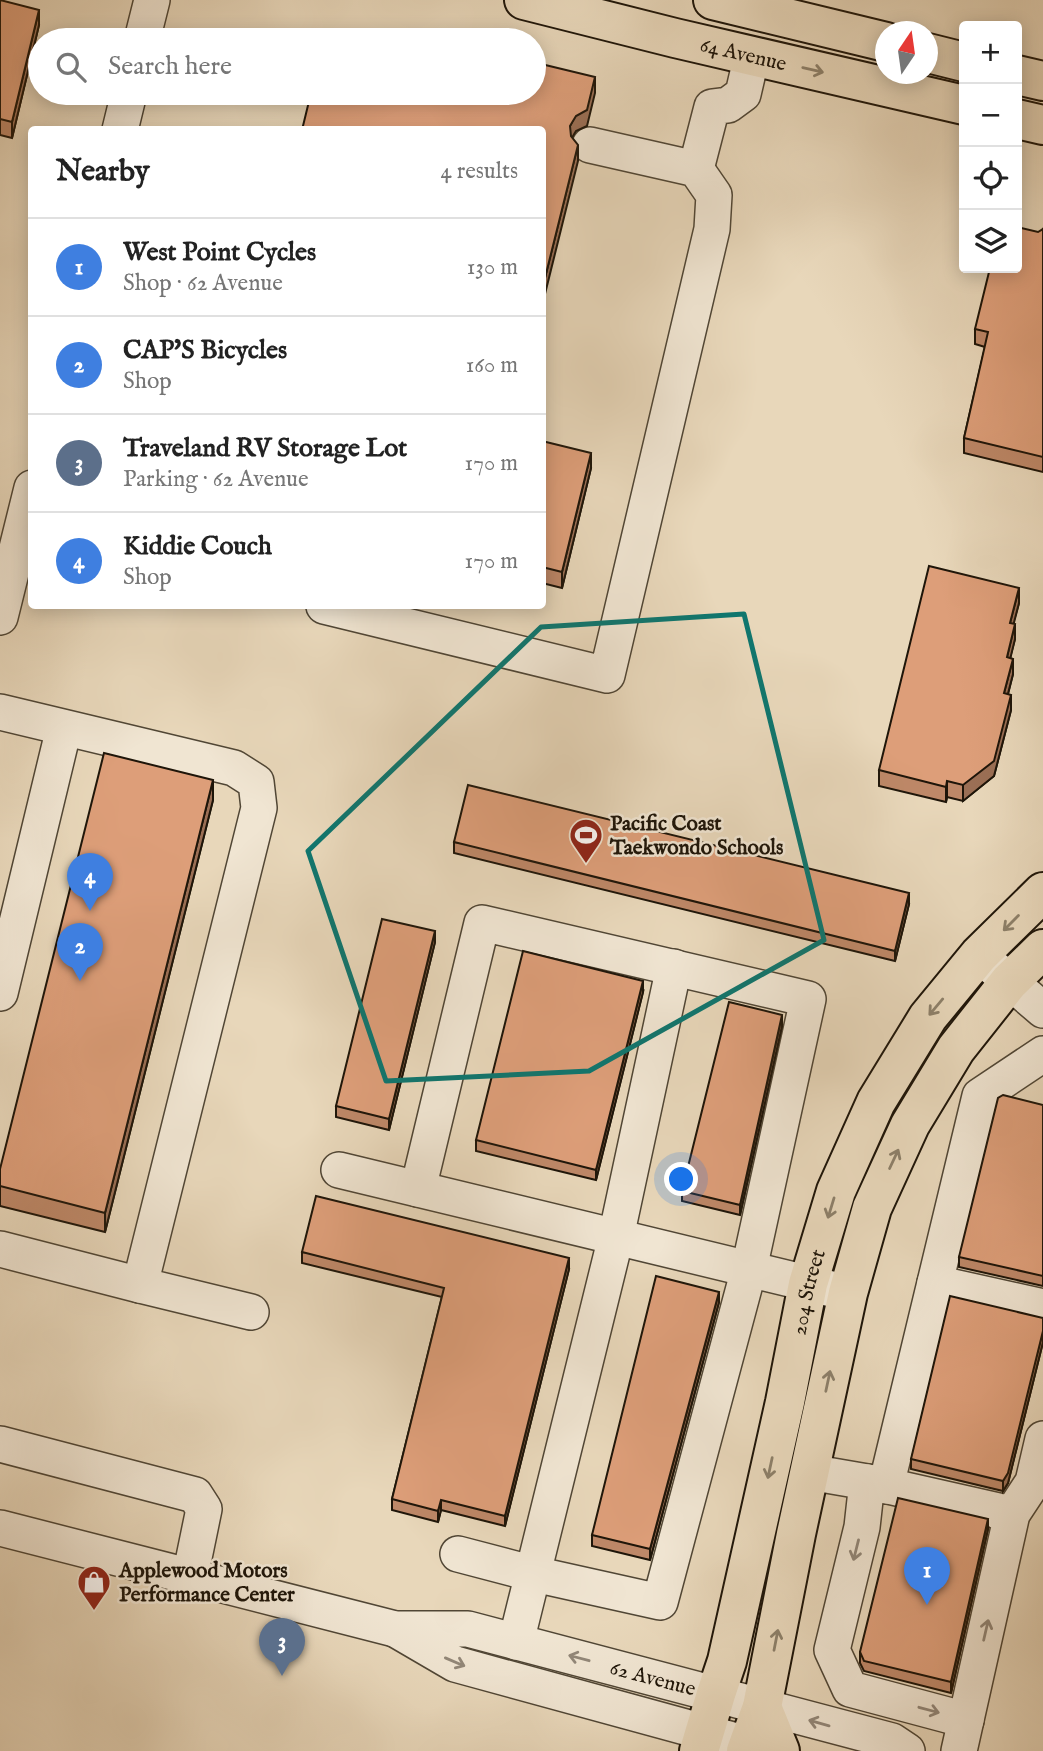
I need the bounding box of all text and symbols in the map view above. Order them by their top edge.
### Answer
north arrow [875,21,938,84]
map controls [959,21,1022,273]
button: + [959,21,1022,84]
search box [28,28,546,105]
street label: 64 Avenue [697,32,789,79]
icon: search [52,48,90,86]
text: Search here [108,50,232,83]
one-way arrow [801,63,824,77]
button: − [959,84,1022,147]
button: locate [959,147,1022,210]
text: Nearby [56,153,149,191]
text: 4 results [440,157,518,186]
button: layers [959,210,1022,273]
text: West Point Cycles [123,236,316,269]
text: 1 [75,253,83,282]
text: 130 m [467,253,518,282]
text: Shop · 62 Avenue [123,269,283,298]
text: CAP'S Bicycles [123,334,287,367]
text: 2 [74,351,84,380]
text: 160 m [466,351,518,380]
text: Shop [123,367,172,396]
text: Traveland RV Storage Lot [123,432,407,465]
text: 3 [75,449,83,478]
text: 170 m [465,449,518,478]
text: Parking · 62 Avenue [123,465,309,494]
text: Kiddie Couch [123,530,272,563]
text: 4 [73,547,85,576]
text: 170 m [465,547,518,576]
text: Shop [123,563,172,592]
place label: Pacific Coast Taekwondo Schools [609,811,783,862]
sports icon: Pacific Coast Taekwondo Schools [567,816,605,865]
pin: 4 [67,853,113,911]
one-way arrow [1002,914,1019,931]
pin: 2 [57,923,103,981]
one-way arrow [928,998,944,1016]
one-way arrow [888,1149,901,1170]
your location [664,1162,698,1196]
one-way arrow [823,1197,836,1219]
street label: 204 Street [786,1246,833,1337]
one-way arrow [822,1370,836,1393]
one-way arrow [763,1456,776,1479]
one-way arrow [849,1538,863,1561]
pin: 1 [904,1547,950,1605]
place label: Applewood Motors Performance Center [118,1558,295,1609]
shop icon: Applewood Motors Performance Center [75,1563,113,1612]
pin: 3 [259,1618,305,1676]
one-way arrow [980,1619,994,1642]
one-way arrow [770,1629,783,1652]
one-way arrow [568,1651,590,1664]
street label: 62 Avenue [607,1655,699,1704]
one-way arrow [443,1657,465,1670]
one-way arrow [917,1704,939,1717]
one-way arrow [809,1716,831,1729]

